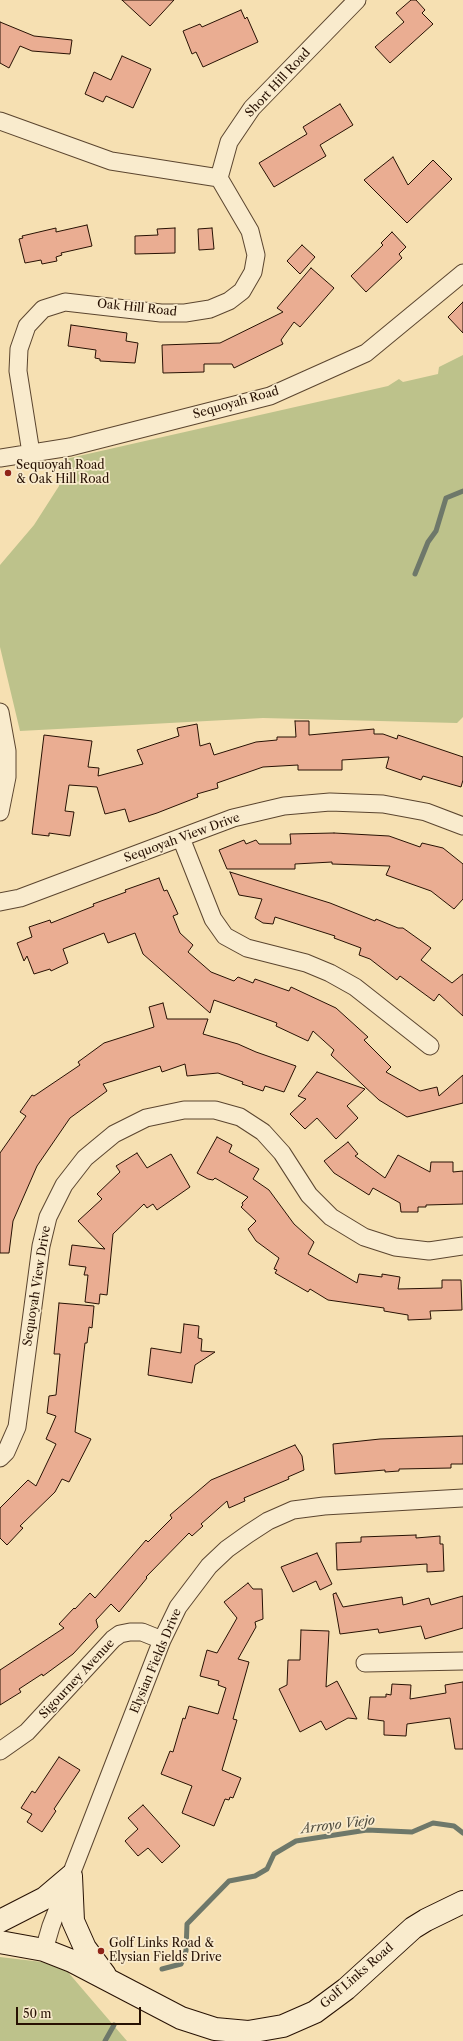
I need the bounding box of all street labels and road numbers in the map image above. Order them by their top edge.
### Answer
street label: Short Hill Road [243,46,313,120]
street label: Oak Hill Road [96,297,178,319]
street label: Sequoyah Road [191,384,281,422]
street label: Sequoyah View Drive [122,810,242,866]
street label: Sequoyah View Drive [20,1225,54,1347]
street label: Elysian Fields Drive [127,1606,185,1716]
street label: Sigourney Avenue [36,1636,118,1722]
street label: Golf Links Road [318,1940,396,2012]

